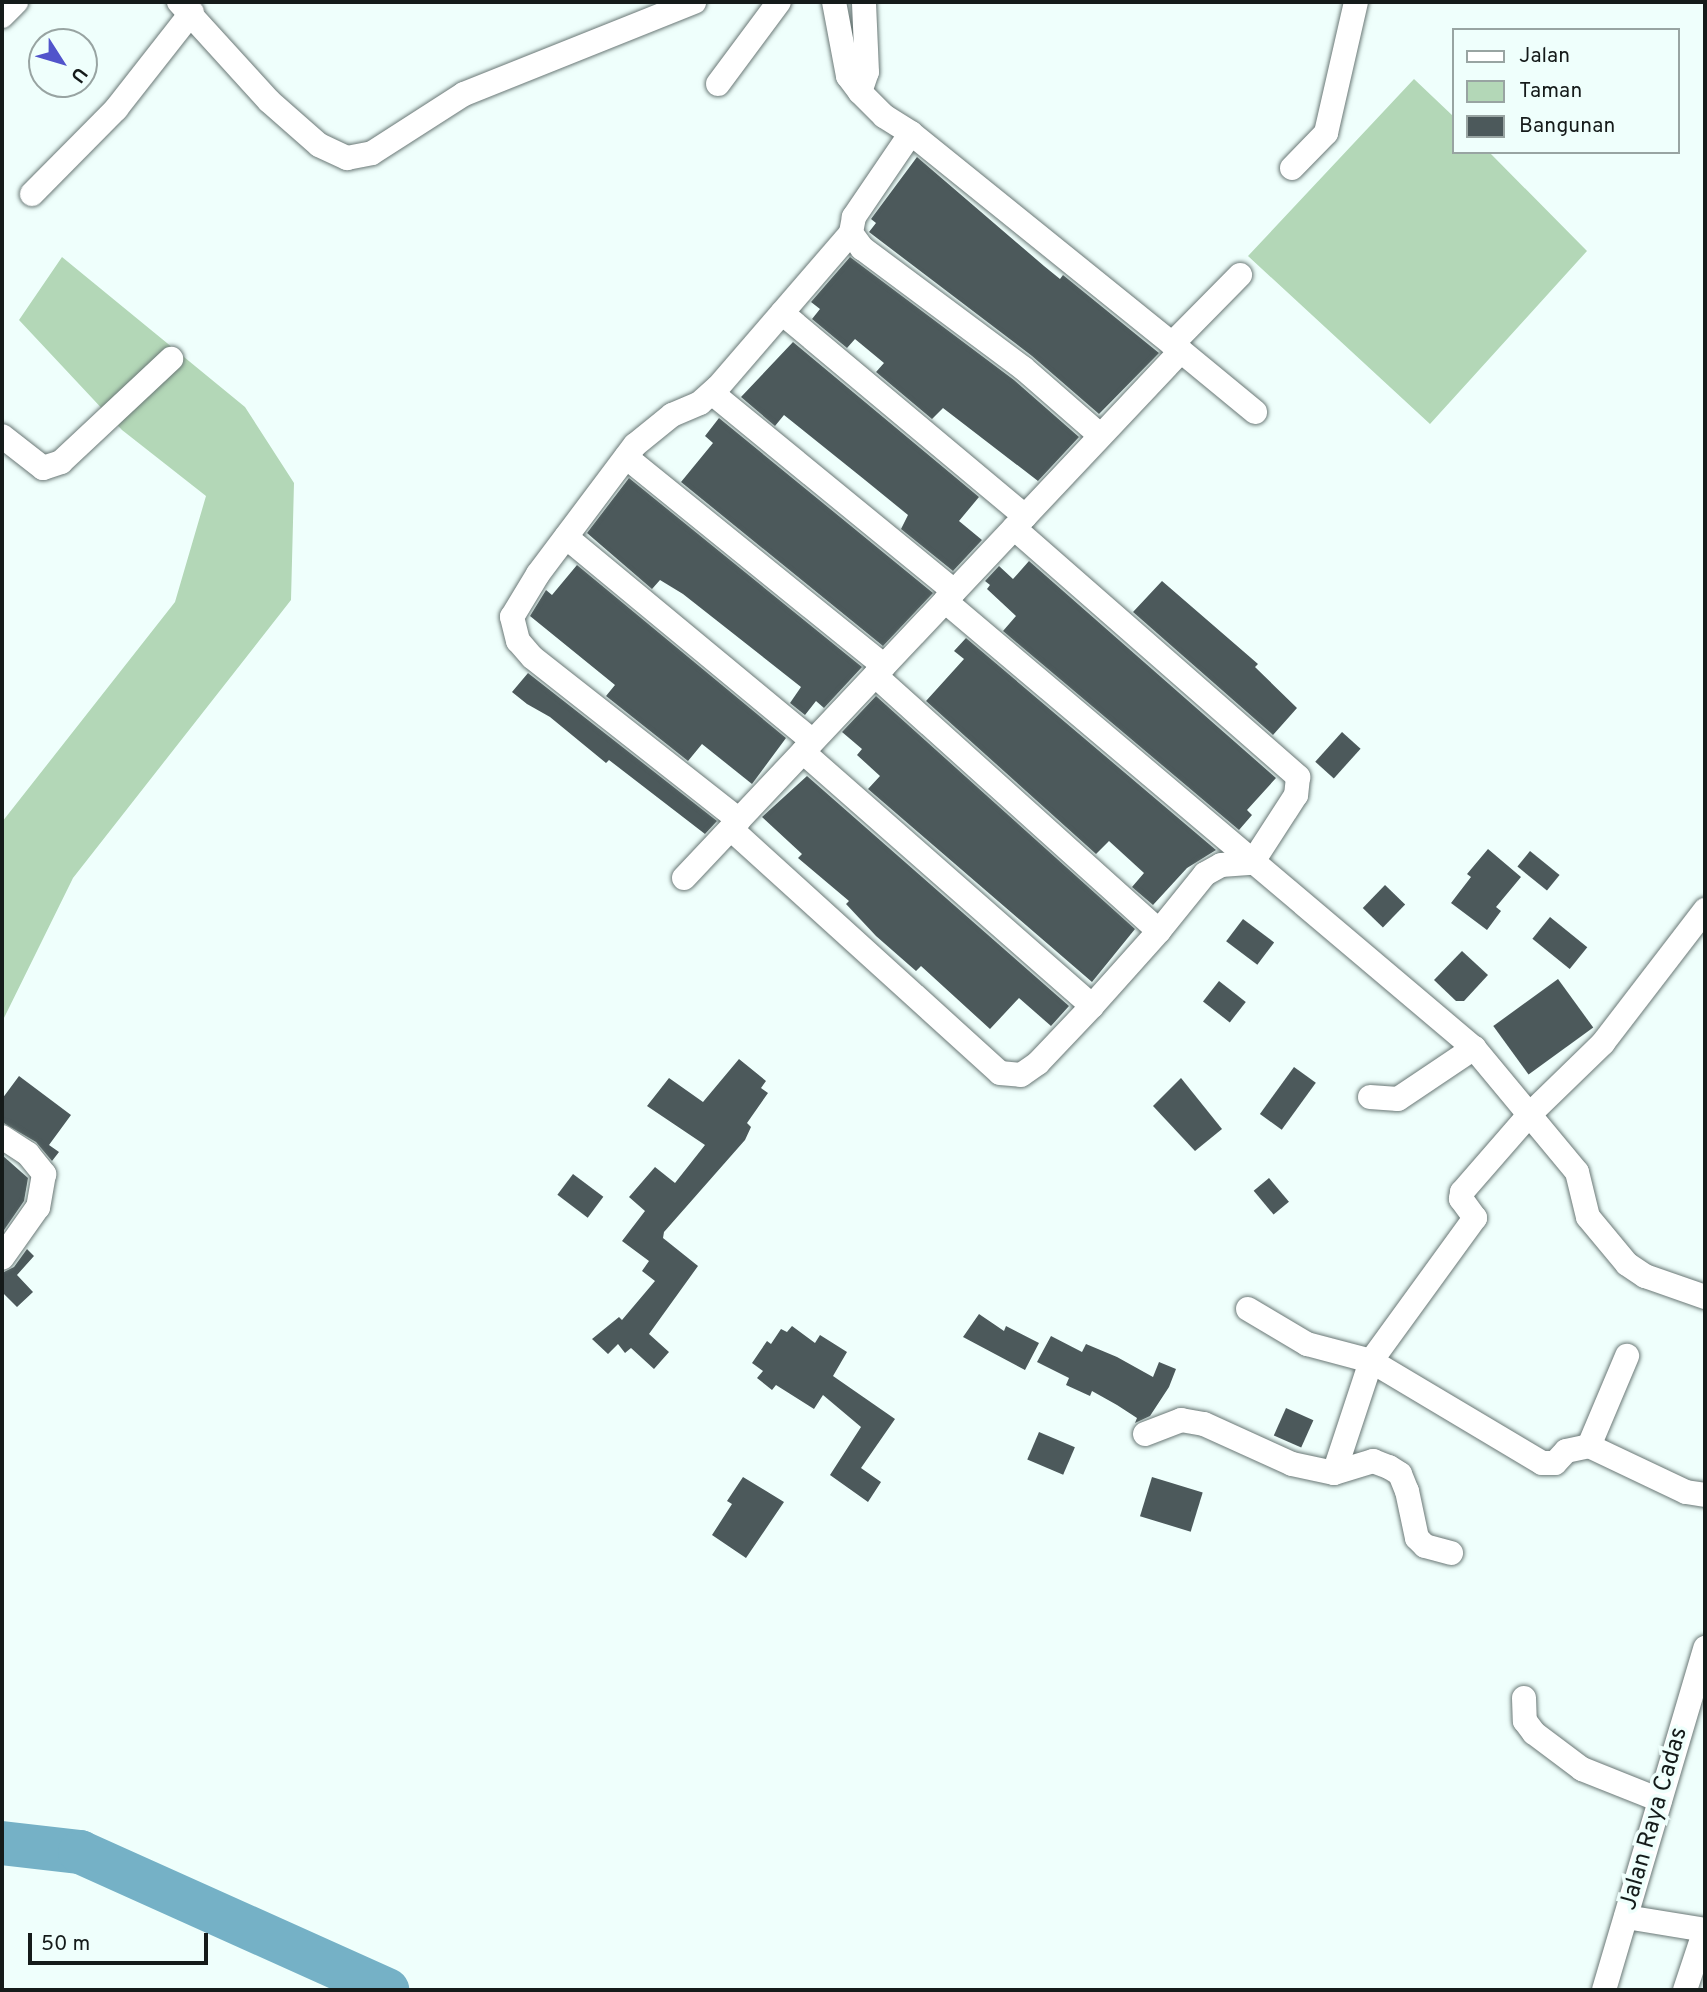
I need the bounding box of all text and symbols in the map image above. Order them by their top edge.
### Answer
north arrow [28,28,98,98]
legend [1452,28,1679,154]
text: Jalan [1519,43,1570,70]
text: U [65,62,92,87]
text: Taman [1519,78,1582,105]
text: Bangunan [1519,113,1615,140]
street label: Jalan Raya Cadas [1615,1724,1695,1914]
scale bar [32,1918,212,1962]
text: 50 m [41,1931,90,1958]

